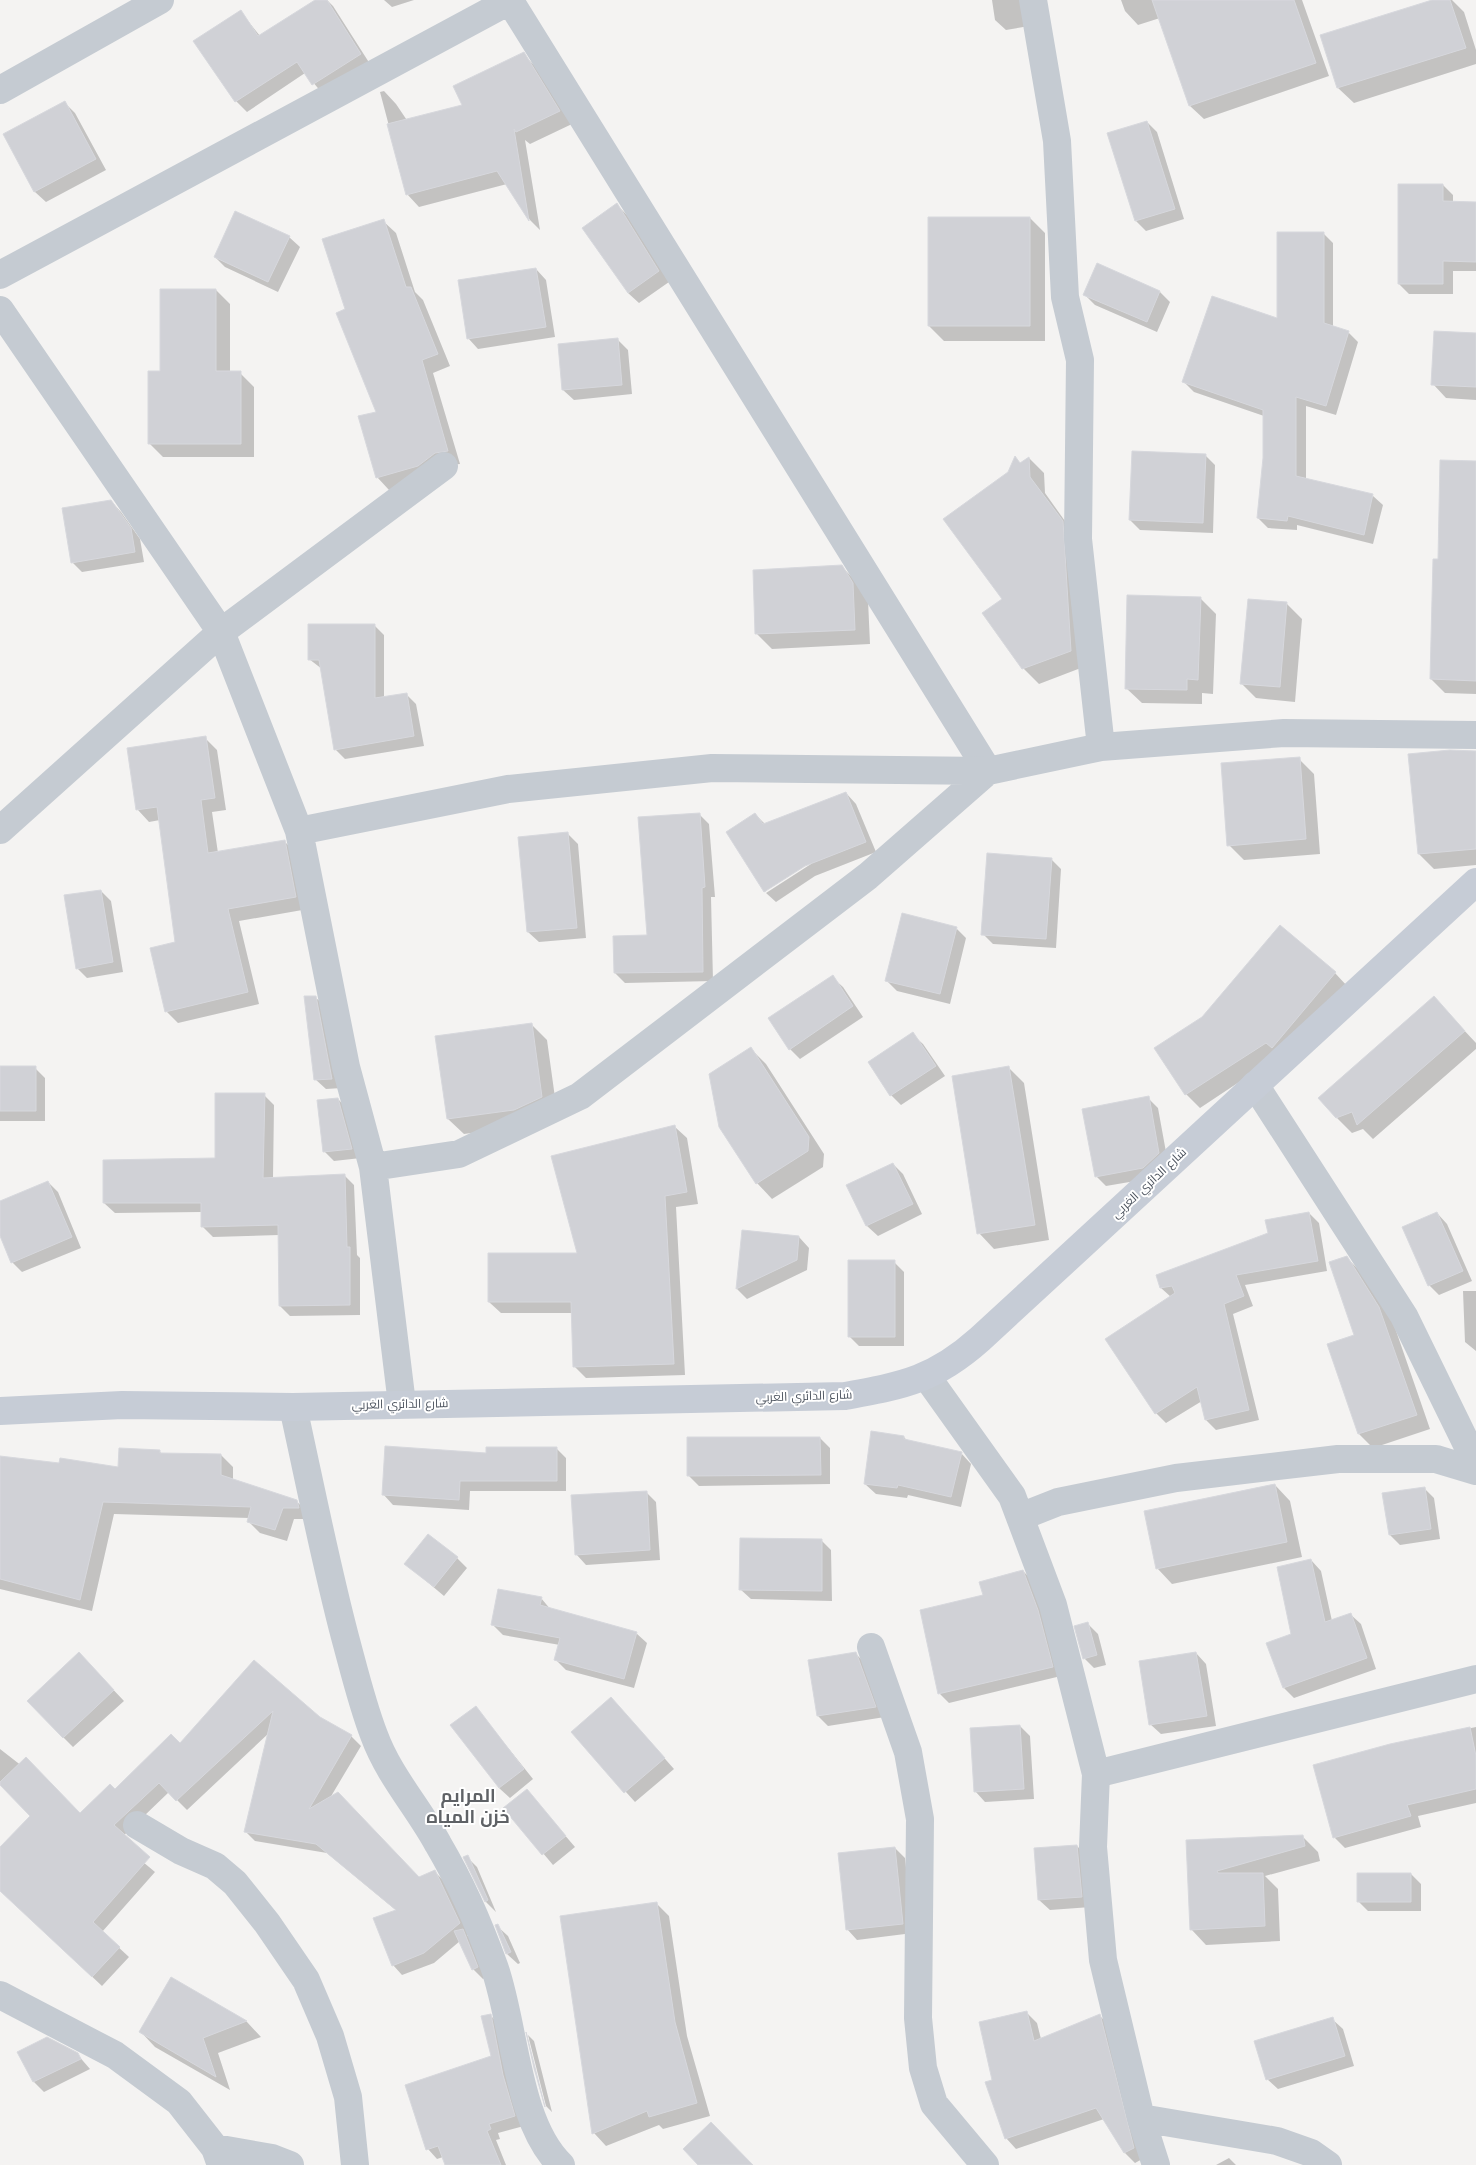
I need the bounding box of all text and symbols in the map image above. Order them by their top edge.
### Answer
street label: شارع الدائري الغربي [1109,1145,1191,1223]
street label: شارع الدائري الغربي [755,1387,853,1408]
street label: شارع الدائري الغربي [352,1396,449,1415]
district label: المرايم خزن المياه [426,1785,510,1828]

